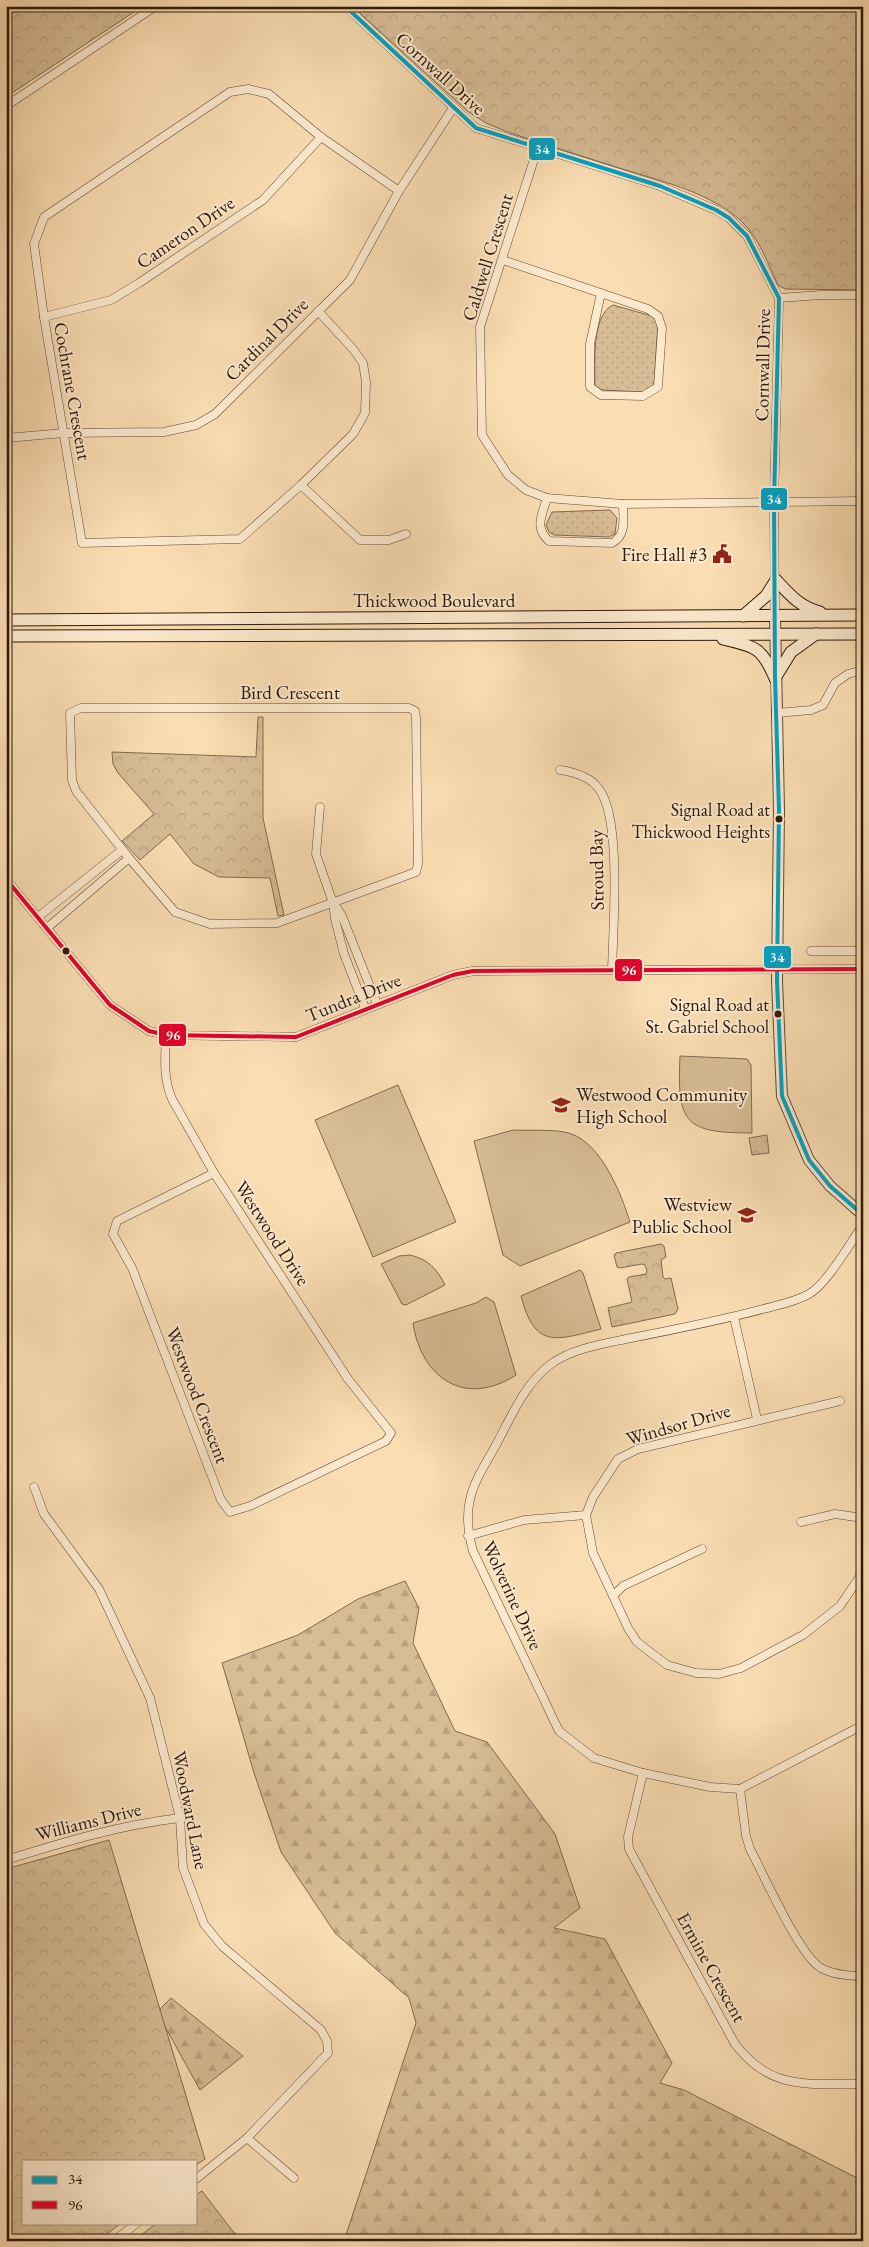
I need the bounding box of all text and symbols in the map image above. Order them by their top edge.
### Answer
street label: Cornwall Drive [390,26,491,120]
line badge: 34 [528,137,556,161]
text: 34 [535,140,550,158]
street label: Cameron Drive [131,190,239,274]
street label: Caldwell Crescent [456,190,519,324]
street label: Cardinal Drive [219,292,313,386]
street label: Cornwall Drive [749,308,776,422]
street label: Cochrane Crescent [48,320,97,462]
line badge: 34 [760,487,788,511]
text: 34 [767,490,782,508]
place label: Fire Hall #3 [621,542,707,567]
public building icon: Fire Hall #3 [711,543,733,565]
street label: Thickwood Boulevard [353,588,516,613]
street label: Bird Crescent [240,680,340,705]
place label: Signal Road at Thickwood Heights [632,798,770,843]
marker: Signal Road at Thickwood Heights [774,814,784,824]
street label: Stroud Bay [583,829,610,911]
line badge: 34 [763,945,792,969]
unlabelled marker [61,946,71,956]
text: 34 [770,948,785,966]
line badge: 96 [614,958,643,982]
text: 96 [622,961,637,979]
street label: Tundra Drive [302,967,405,1028]
place label: Signal Road at St. Gabriel School [645,993,769,1038]
marker: Signal Road at St. Gabriel School [773,1009,783,1019]
line badge: 96 [158,1023,187,1047]
text: 96 [166,1026,181,1044]
place label: Westwood Community High School [576,1082,748,1129]
school or university icon: Westwood Community High School [550,1094,572,1116]
street label: Westwood Drive [229,1176,316,1291]
place label: Westview Public School [632,1192,733,1239]
school or university icon: Westview Public School [736,1204,758,1226]
street label: Westwood Crescent [160,1324,235,1467]
street label: Windsor Drive [623,1398,733,1451]
street label: Wolverine Drive [476,1537,549,1654]
street label: Woodward Lane [167,1749,214,1871]
street label: Williams Drive [33,1796,144,1847]
street label: Ermine Crescent [671,1908,752,2027]
legend [22,2160,198,2224]
text: 34 [68,2169,83,2188]
text: 96 [68,2195,82,2214]

